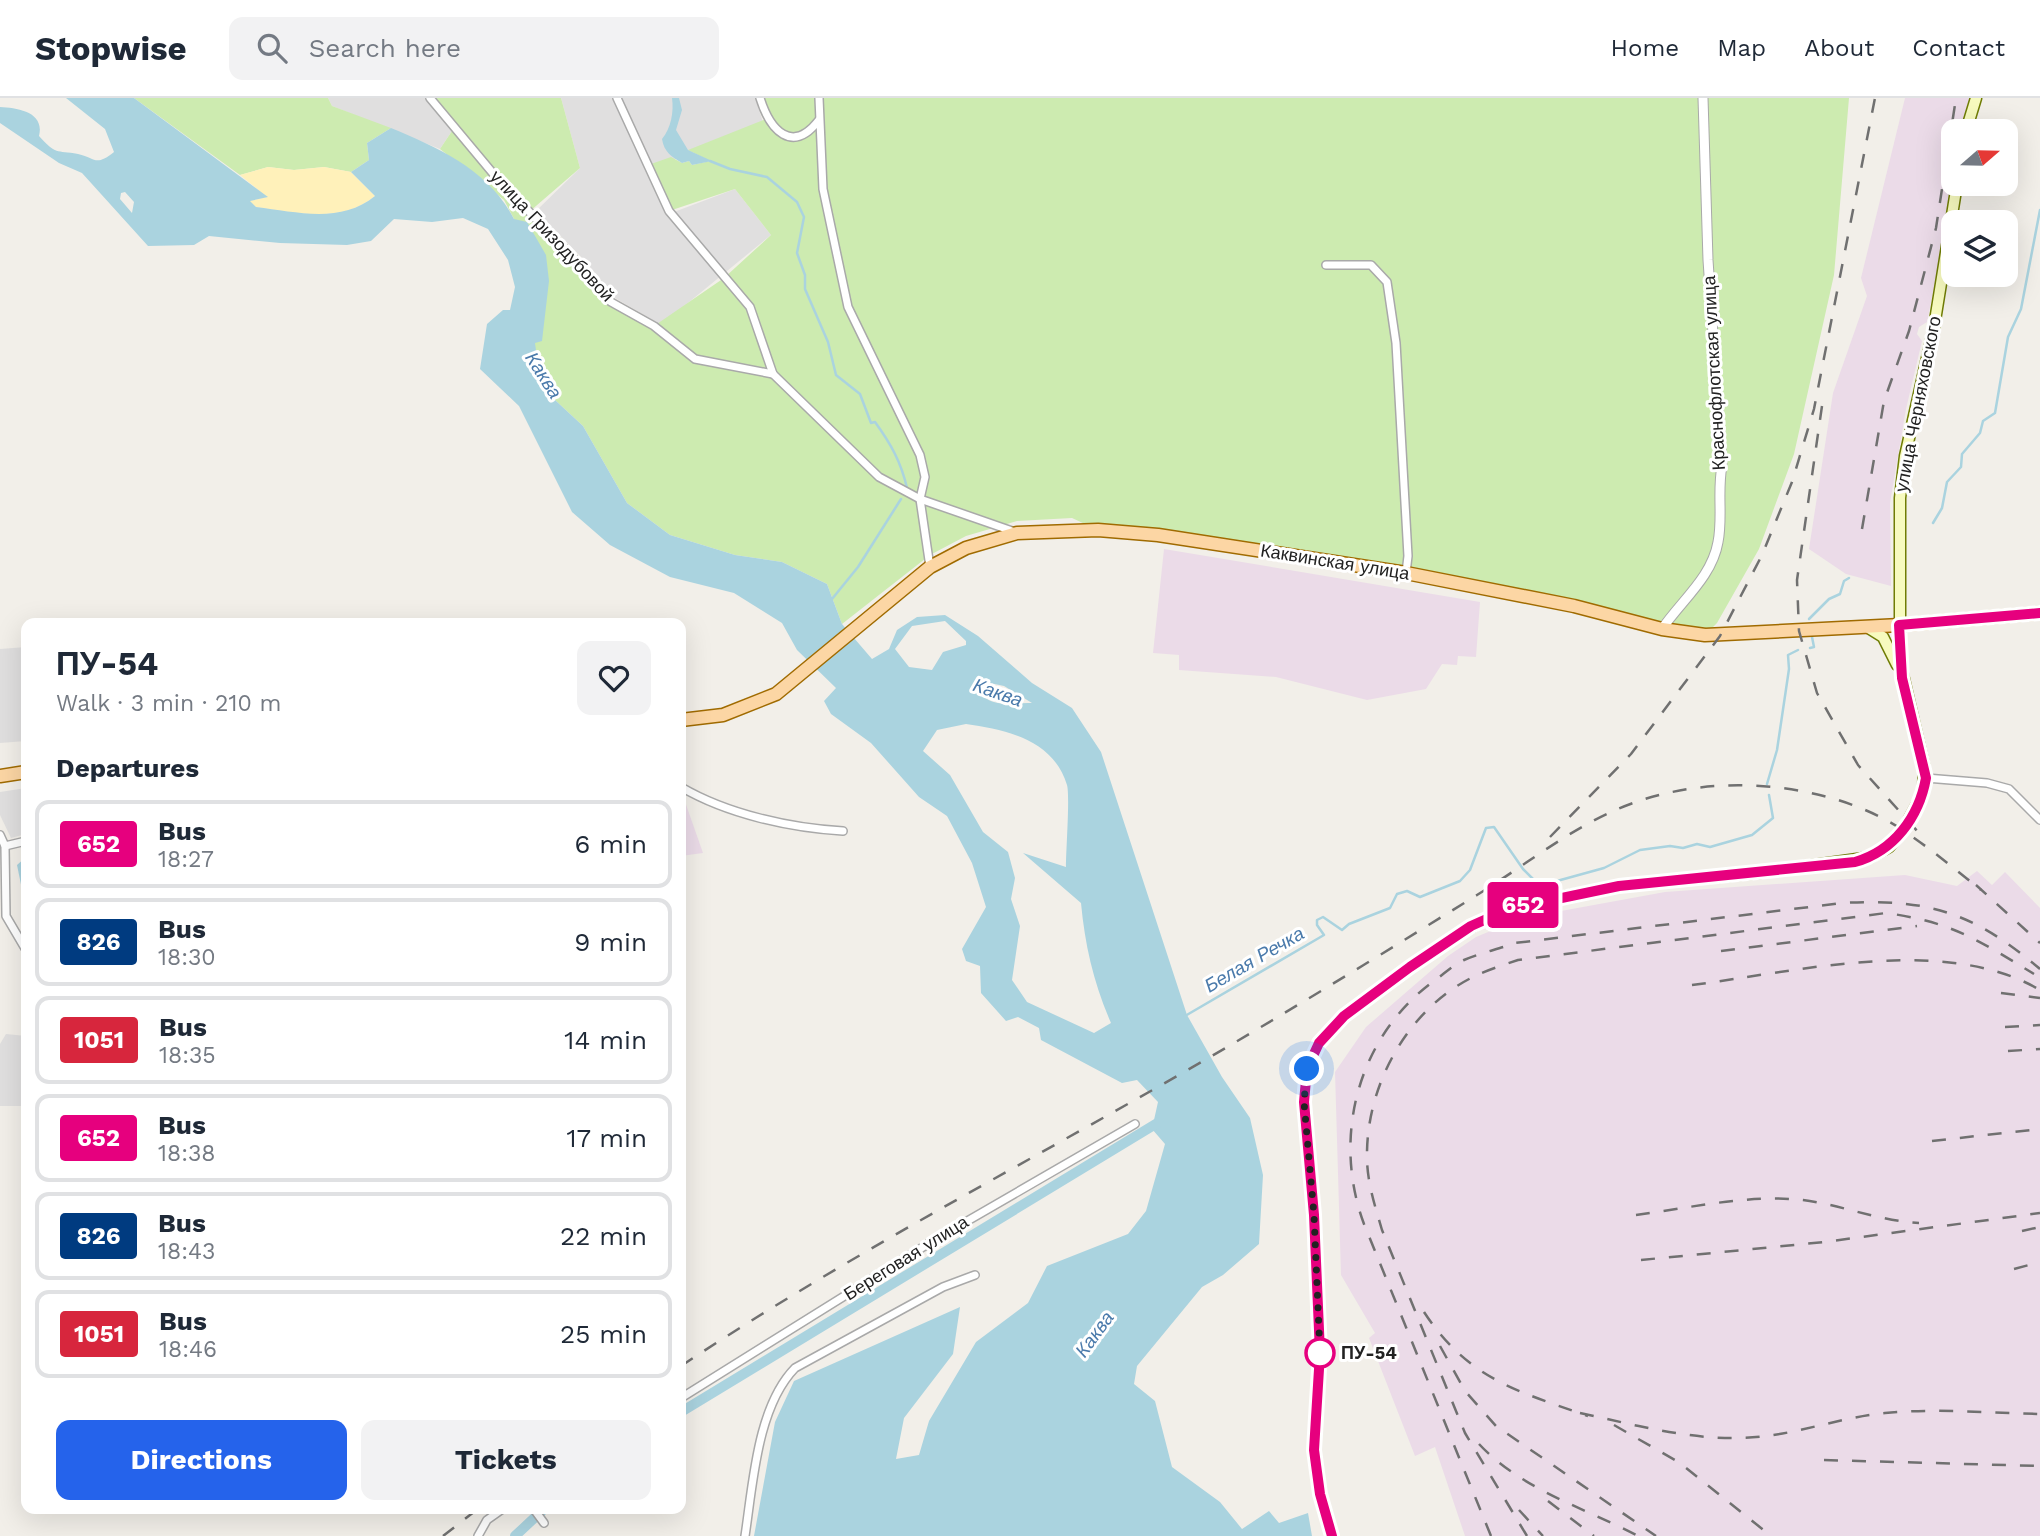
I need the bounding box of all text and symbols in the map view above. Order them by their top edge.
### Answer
search box [229,17,719,80]
text: Stopwise [35,29,187,68]
icon: search [253,29,291,67]
text: Search here [309,33,461,63]
text: Home [1611,34,1679,62]
text: Map [1717,34,1766,62]
text: About [1804,34,1874,62]
text: Contact [1912,34,2005,62]
north arrow [1941,119,2018,196]
map controls [1941,119,2018,287]
street label: улица Гризодубовой [486,166,619,306]
button: layers [1941,210,2018,287]
street label: Краснофлотская улица [1698,274,1729,471]
street label: улица Черняховского [1890,314,1945,494]
water label: Каква [520,348,567,403]
street label: Каквинская улица [1259,539,1412,584]
button: heart [577,641,651,715]
text: ПУ-54 [56,644,158,683]
water label: Каква [970,673,1026,712]
text: Walk · 3 min · 210 m [56,690,282,717]
text: Departures [56,753,199,783]
text: Bus [158,816,206,846]
text: 6 min [575,829,647,859]
text: 652 [77,830,120,858]
text: 18:27 [158,846,214,873]
line badge: 652 [1483,882,1563,928]
text: 652 [1501,891,1545,919]
text: Bus [158,914,206,944]
water label: Белая Речка [1200,922,1308,997]
text: 9 min [574,927,647,957]
text: 826 [76,928,121,956]
text: 18:30 [158,944,216,971]
text: Bus [159,1012,207,1042]
text: 14 min [564,1025,647,1055]
text: 1051 [74,1026,124,1054]
text: 18:35 [159,1042,216,1069]
your location [1289,1051,1324,1086]
text: Bus [158,1110,206,1140]
text: 17 min [566,1123,647,1153]
text: 652 [77,1124,120,1152]
text: 18:38 [158,1140,216,1167]
text: Bus [158,1208,206,1238]
street label: Береговая улица [840,1210,973,1304]
text: 22 min [560,1221,647,1251]
text: 826 [76,1222,121,1250]
text: 18:43 [158,1238,215,1265]
text: Bus [159,1306,207,1336]
water label: Каква [1070,1307,1119,1362]
text: 25 min [560,1319,647,1349]
text: 1051 [74,1320,124,1348]
text: 18:46 [159,1336,217,1363]
marker: ПУ-54 [1305,1338,1335,1368]
place label: ПУ-54 [1341,1342,1397,1363]
button: Directions [56,1420,347,1500]
button: Tickets [361,1420,651,1500]

